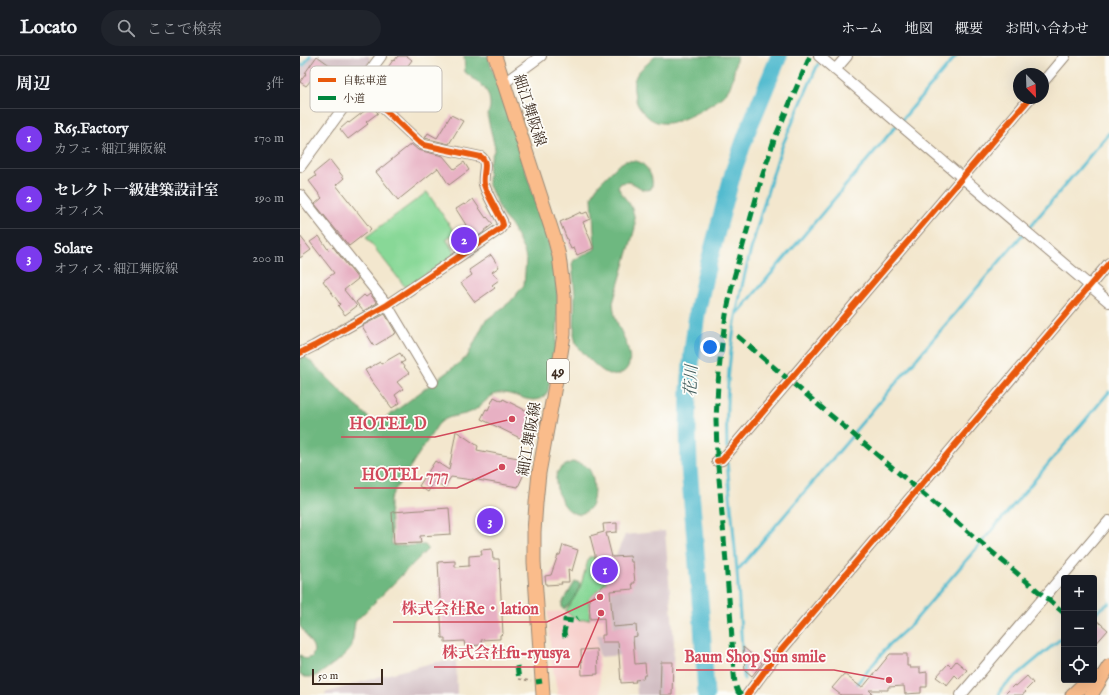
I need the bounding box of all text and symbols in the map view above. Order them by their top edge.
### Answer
search box [101,10,381,46]
text: Locato [20,16,77,40]
icon: search [115,17,137,39]
text: ここで検索 [147,20,222,39]
text: ホーム [841,20,883,38]
text: 地図 [905,20,933,38]
text: 概要 [955,20,983,38]
text: お問い合わせ [1005,20,1089,38]
legend [310,66,442,112]
north arrow [1013,68,1049,104]
street label: 細江舞阪線 [509,72,550,149]
text: 周辺 [16,74,50,95]
text: 自転車道 [343,74,387,88]
text: 3件 [266,75,284,92]
text: 小道 [343,92,365,106]
text: R65.Factory [54,119,129,138]
text: 1 [27,130,31,147]
text: 170 m [254,130,284,147]
text: カフェ · 細江舞阪線 [54,141,166,158]
text: セレクト一級建築設計室 [54,181,219,200]
text: 2 [26,190,32,207]
text: 190 m [254,190,284,207]
text: オフィス [54,203,105,220]
pin: 2 [451,225,477,255]
text: Solare [54,239,93,258]
text: 3 [27,250,31,267]
text: 200 m [252,250,284,267]
text: オフィス · 細江舞阪線 [54,261,178,278]
your location [700,337,720,357]
road number: 49 [547,359,569,383]
water label: 花川 [681,363,703,398]
street label: 細江舞阪線 [514,400,545,478]
callout: HOTEL D [341,409,435,437]
text: HOTEL D [349,415,427,435]
callout: HOTEL 777 [354,460,457,488]
text: HOTEL 777 [362,466,448,486]
pin: 3 [477,506,503,536]
pin: 1 [592,555,618,585]
map controls [1061,575,1097,683]
button: + [1061,575,1097,611]
callout: 株式会社Re・lation [393,594,547,622]
text: 株式会社Re・lation [401,600,539,620]
button: − [1061,611,1097,647]
callout: 株式会社fu-ryusya [434,639,578,667]
callout: Baum Shop Sun smile [676,642,834,670]
text: 株式会社fu-ryusya [442,644,571,664]
button: locate [1061,647,1097,683]
text: Baum Shop Sun smile [684,648,826,668]
scale bar [312,667,383,686]
text: 50 m [318,669,338,683]

